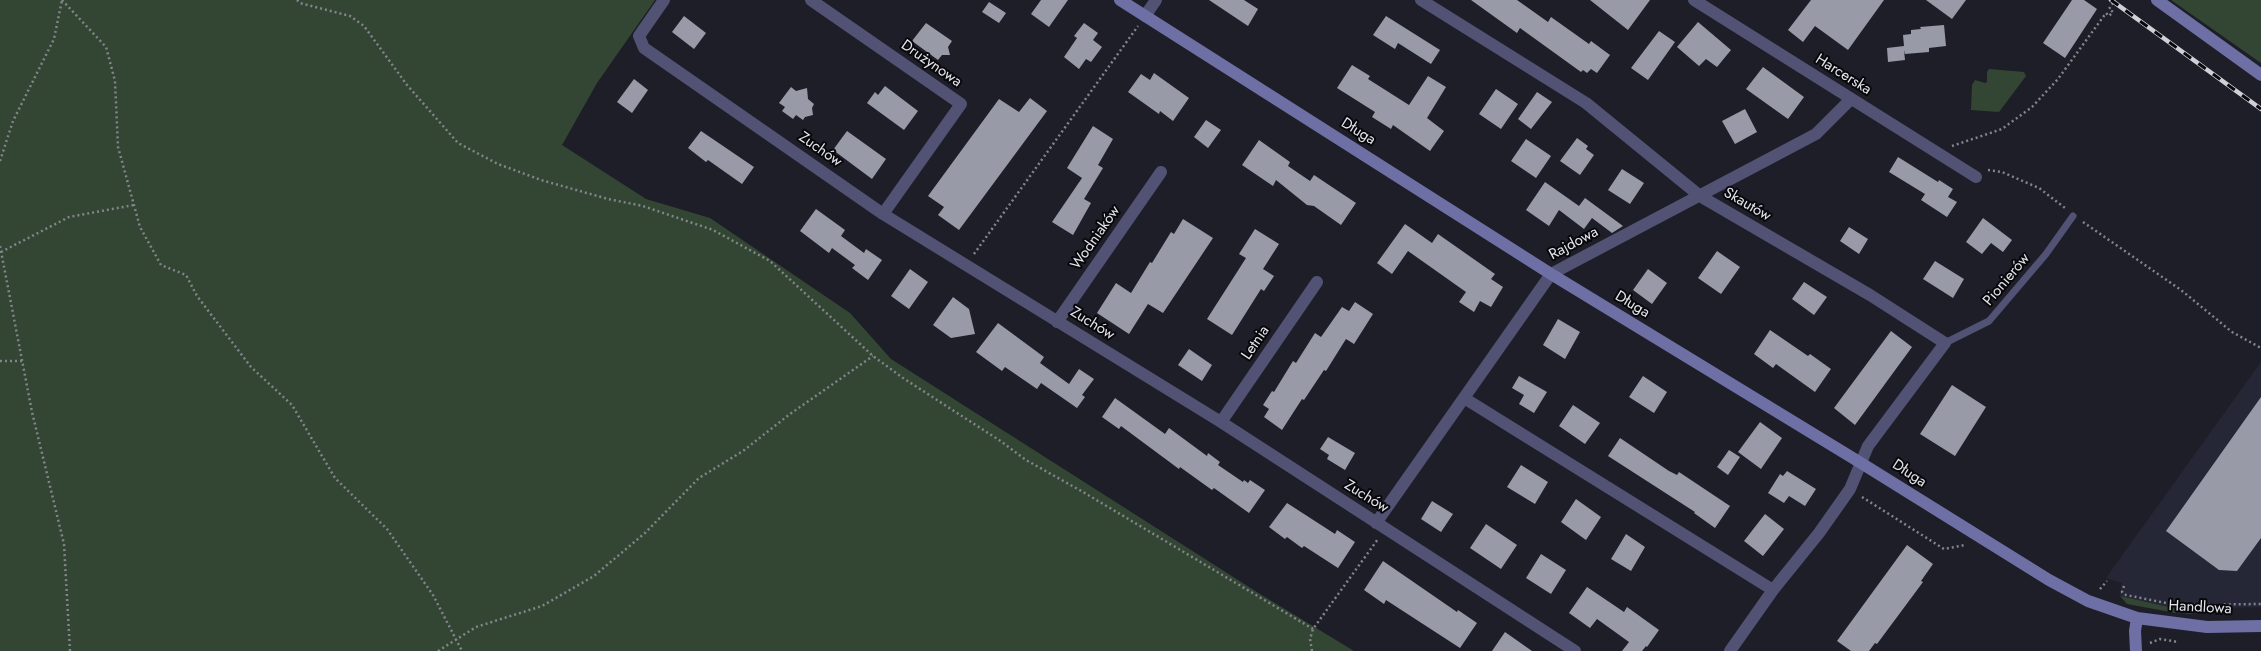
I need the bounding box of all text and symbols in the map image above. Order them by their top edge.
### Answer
street label: Drużynowa [897,37,965,91]
street label: Harcerska [1812,51,1874,99]
street label: Długa [1337,114,1379,150]
street label: Zuchów [795,129,845,171]
street label: Skautów [1720,184,1774,226]
street label: Wodniaków [1067,203,1125,273]
street label: Rajdowa [1546,224,1602,264]
street label: Pionierów [1980,250,2034,310]
street label: Długa [1611,288,1653,322]
street label: Zuchów [1067,303,1117,345]
street label: Letnia [1238,323,1274,363]
street label: Długa [1888,456,1930,492]
street label: Zuchów [1341,476,1391,518]
street label: Handlowa [2168,597,2232,619]

